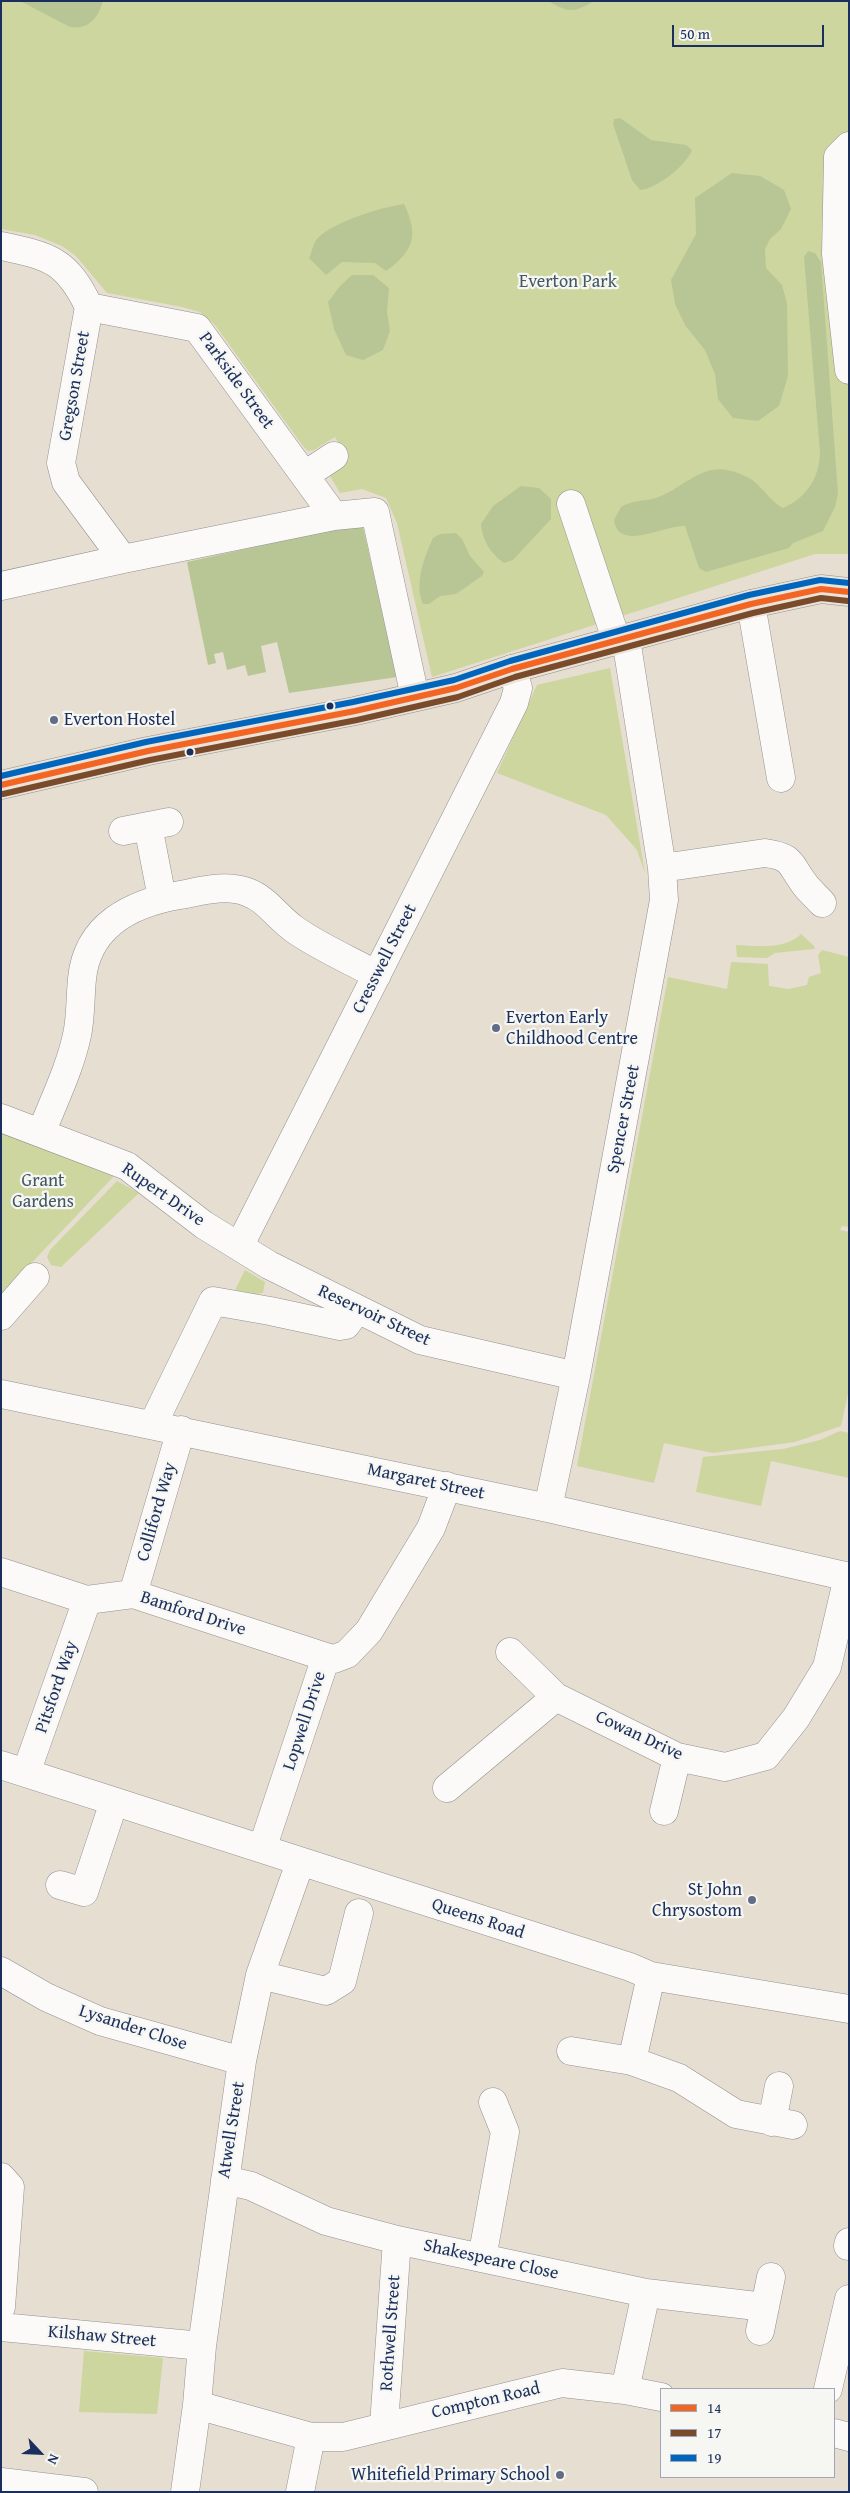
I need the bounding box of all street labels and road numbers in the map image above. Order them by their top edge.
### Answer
street label: Parkside Street [194,328,278,434]
street label: Gregson Street [55,329,95,443]
street label: Cresswell Street [348,901,422,1017]
street label: Spencer Street [603,1063,645,1175]
street label: Rupert Drive [117,1159,209,1231]
street label: Reservoir Street [314,1281,434,1351]
street label: Margaret Street [365,1459,487,1505]
street label: Colliford Way [133,1460,181,1564]
street label: Bamford Drive [138,1587,248,1641]
street label: Pitsford Way [31,1638,83,1736]
street label: Lopwell Drive [279,1669,331,1773]
street label: Cowan Drive [592,1706,686,1766]
street label: Queens Road [429,1894,527,1944]
street label: Lysander Close [76,2000,190,2056]
street label: Atwell Street [214,2080,250,2180]
street label: Shakespeare Close [421,2235,561,2285]
street label: Rothwell Street [376,2274,406,2392]
street label: Kilshaw Street [47,2322,157,2352]
street label: Compton Road [430,2378,542,2424]

